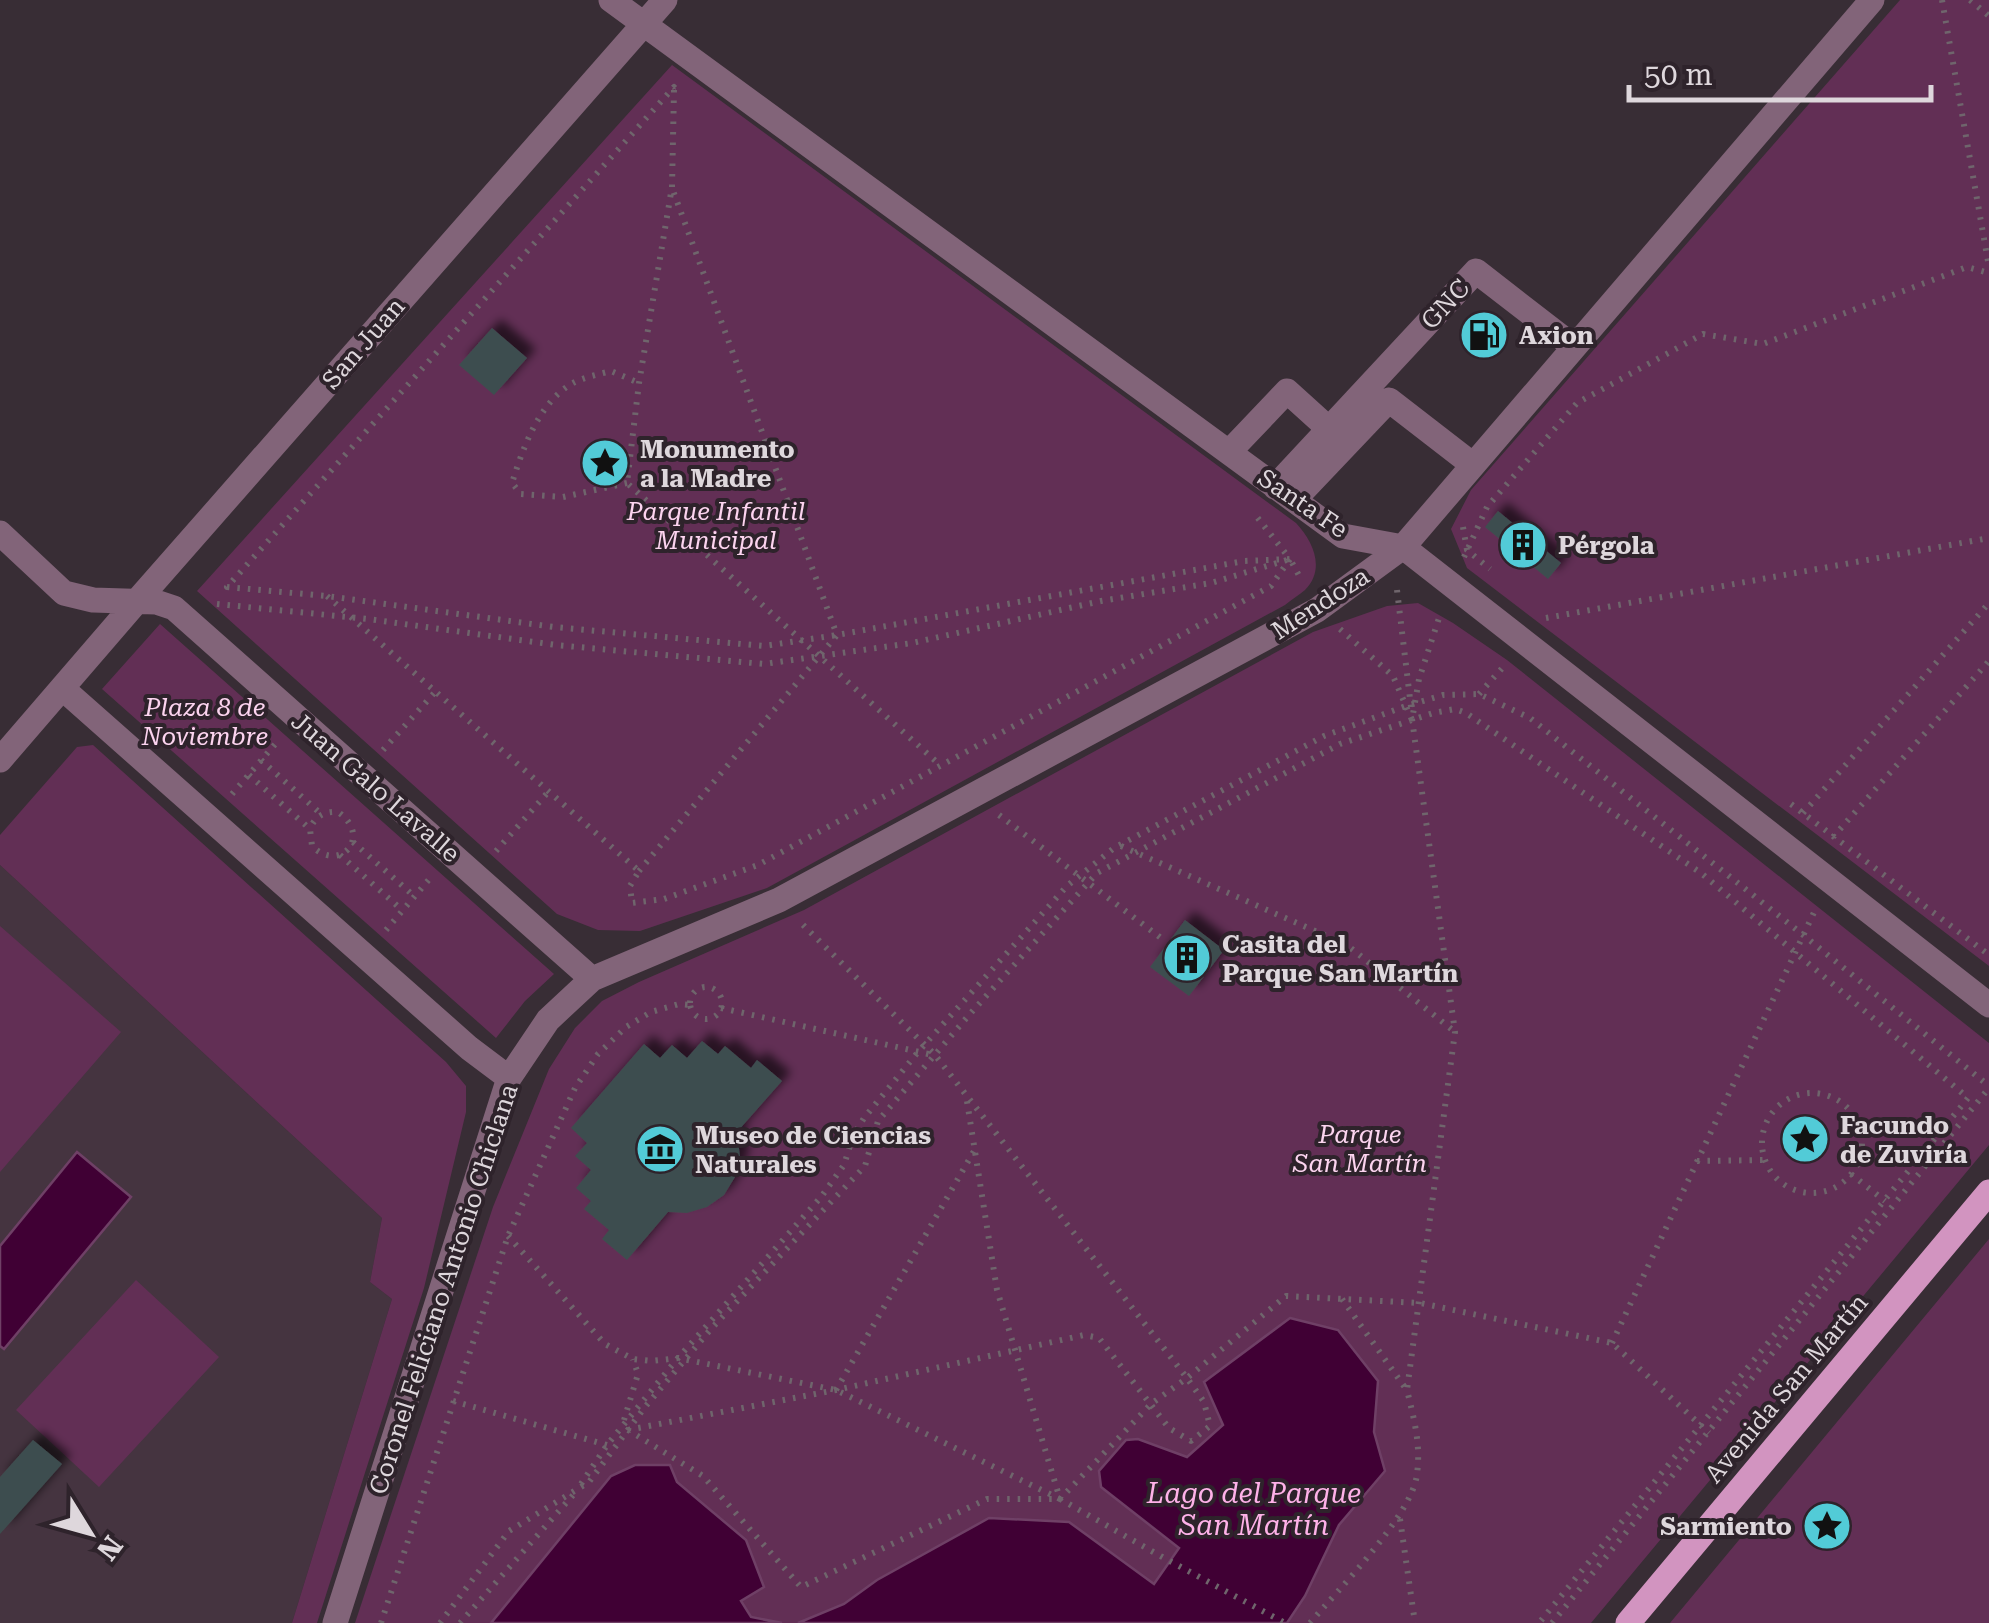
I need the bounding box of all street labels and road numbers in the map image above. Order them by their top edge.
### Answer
street label: GNC [1415,274,1475,335]
street label: San Juan [316,292,411,395]
street label: Santa Fe [1252,463,1353,544]
street label: Mendoza [1266,561,1375,646]
street label: Juan Galo Lavalle [286,706,466,868]
street label: Coronel Feliciano Antonio Chiclana [363,1080,524,1498]
street label: Avenida San Martín [1699,1288,1874,1489]

